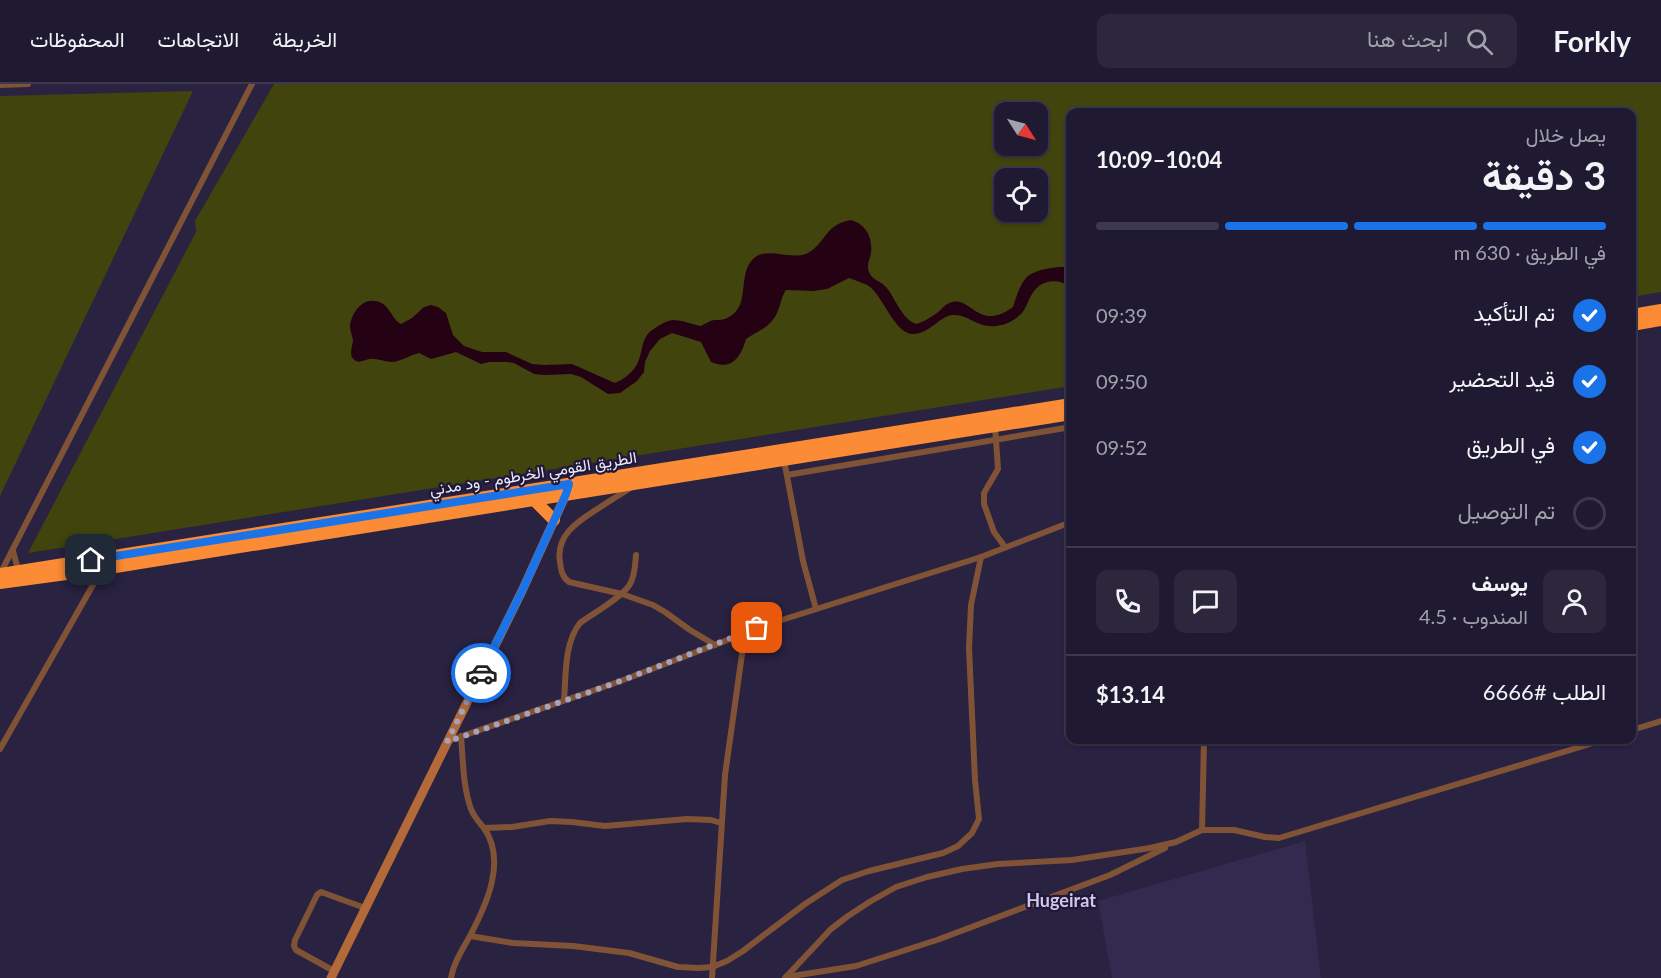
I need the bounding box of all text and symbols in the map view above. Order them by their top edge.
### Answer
search box [1097,14,1517,68]
text: Forkly [1553,24,1631,58]
text: ابحث هنا [1367,25,1448,52]
icon: search [1463,25,1496,58]
text: المحفوظات [30,26,125,51]
text: الاتجاهات [158,26,239,51]
text: الخريطة [272,26,337,51]
north arrow [994,102,1048,156]
map controls [994,102,1048,222]
text: يصل خلال [1526,122,1606,146]
text: 10:04–10:09 [1096,146,1222,173]
text: 3 دقيقة [1482,152,1606,198]
button: locate [994,168,1048,222]
text: في الطريق · 630 m [1454,240,1606,264]
text: تم التأكيد [1474,299,1555,326]
icon: check [1573,299,1606,332]
text: 09:39 [1096,303,1147,327]
text: قيد التحضير [1449,365,1555,392]
icon: check [1573,365,1606,398]
text: 09:50 [1096,369,1147,393]
text: في الطريق [1466,431,1555,458]
icon: check [1573,431,1606,464]
text: 09:52 [1096,435,1147,459]
street label: الطريق القومي الخرطوم - ود مدني [428,447,639,503]
text: تم التوصيل [1458,497,1555,524]
pin [65,534,116,585]
icon: home [74,543,107,576]
text: يوسف [1472,569,1528,596]
button: phone [1096,570,1159,633]
button: chat [1174,570,1237,633]
button: person [1543,570,1606,633]
pin [731,602,782,653]
text: المندوب · 4.5 [1419,604,1528,628]
icon: bag [740,611,773,644]
courier [451,643,511,703]
icon: car [465,657,498,690]
text: الطلب #6666 [1483,678,1606,705]
text: $13.14 [1096,681,1165,708]
district label: Hugeirat [1026,889,1096,911]

